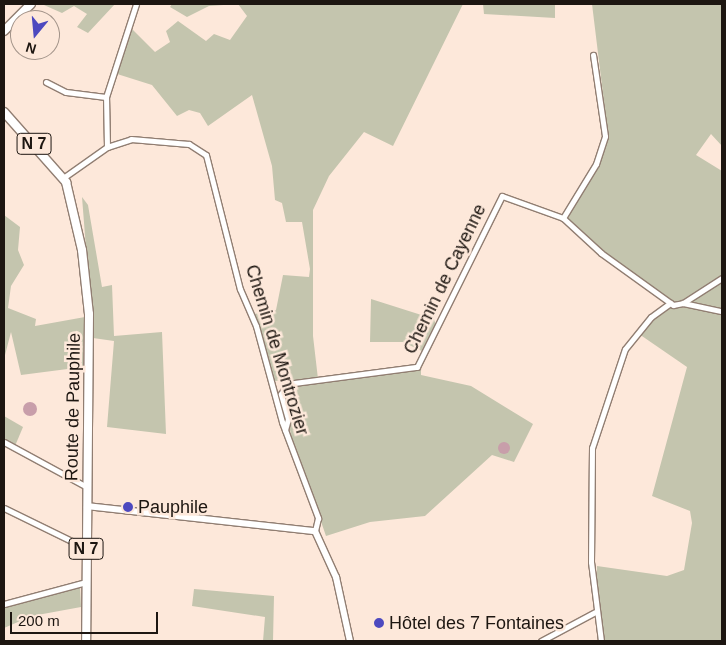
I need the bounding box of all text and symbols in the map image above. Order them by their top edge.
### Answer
north arrow [10,10,60,60]
text: N [24,39,38,58]
road number: N 7 [16,130,52,158]
street label: Chemin de Cayenne [399,201,491,357]
street label: Chemin de Montrozier [241,262,313,438]
street label: Route de Pauphile [61,333,85,481]
place label: Pauphile [138,496,208,518]
marker: Pauphile [122,501,134,513]
road number: N 7 [68,536,104,562]
scale bar [12,602,160,634]
text: 200 m [18,612,60,629]
place label: Hôtel des 7 Fontaines [389,612,564,634]
marker: Hôtel des 7 Fontaines [373,617,385,629]

